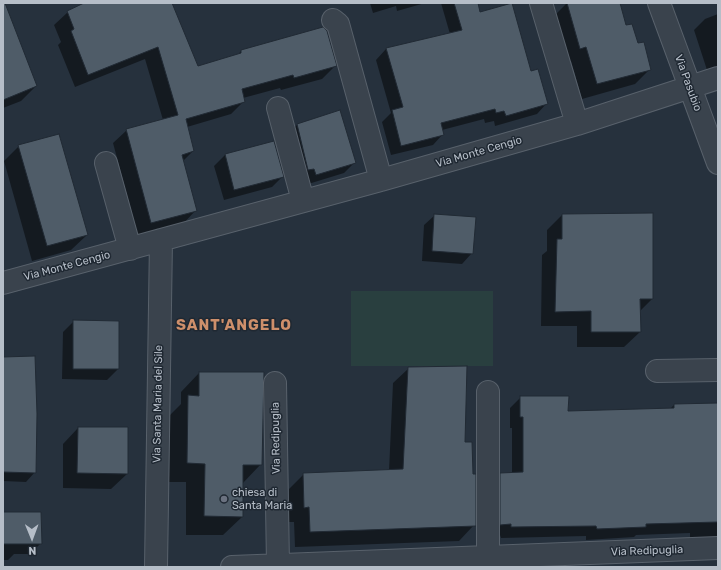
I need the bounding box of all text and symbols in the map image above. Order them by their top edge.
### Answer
street label: Via Pasubio [672,53,704,113]
street label: Via Monte Cengio [434,133,524,171]
street label: Via Monte Cengio [22,248,112,284]
district label: SANT'ANGELO [176,317,292,335]
street label: Via Santa Maria del Sile [150,345,166,463]
street label: Via Redipuglia [269,402,283,474]
place label: chiesa di Santa Maria [232,486,292,512]
marker: chiesa di Santa Maria [219,494,229,504]
north arrow [12,518,52,558]
street label: Via Redipuglia [611,543,683,559]
text: N [28,544,36,557]

